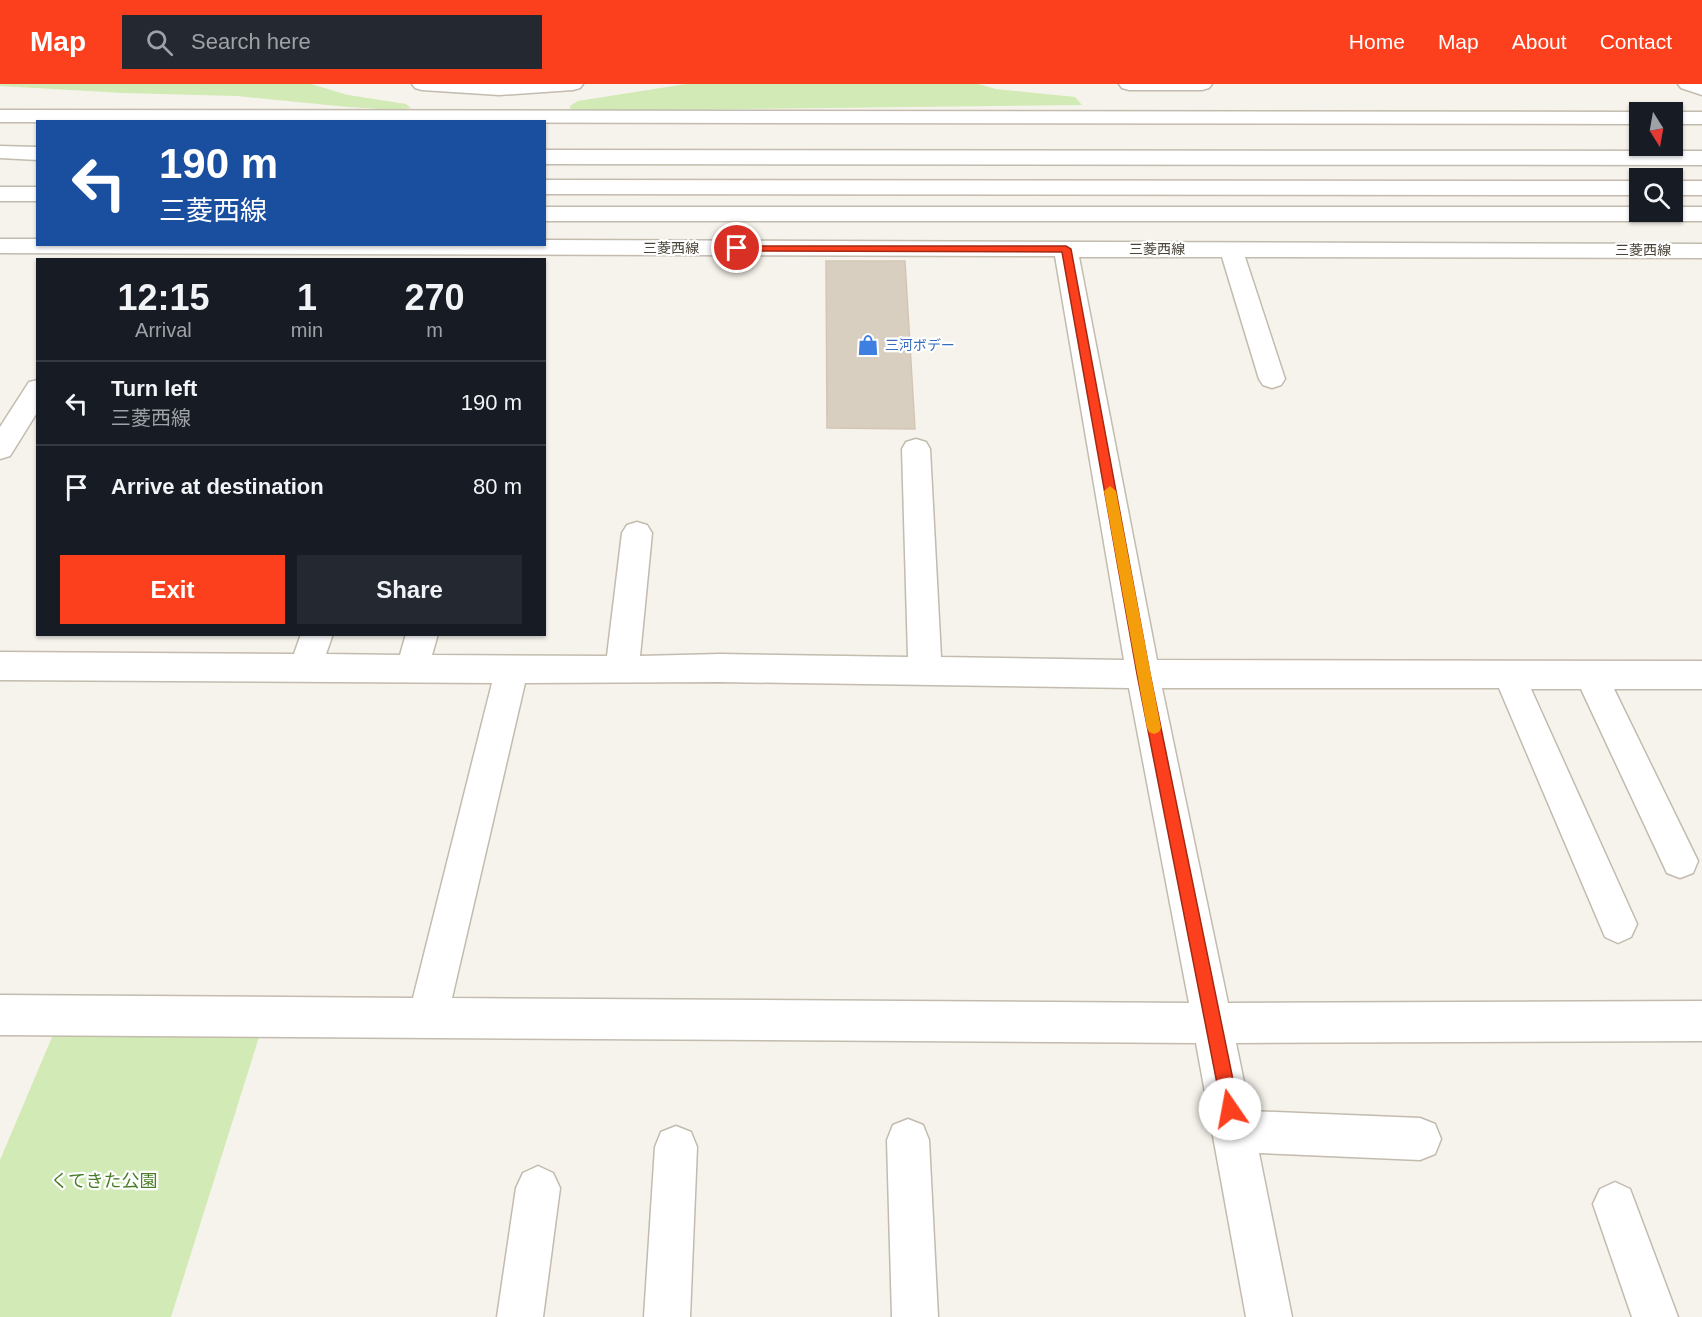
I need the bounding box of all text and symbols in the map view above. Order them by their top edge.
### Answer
search box [122,15,542,69]
text: Map [30,26,86,57]
icon: search [143,26,176,59]
text: Search here [191,29,311,54]
text: Home [1349,30,1405,53]
text: Map [1438,30,1479,53]
text: About [1512,30,1567,53]
text: Contact [1600,30,1672,53]
north arrow [1629,102,1683,156]
map controls [1629,102,1683,222]
text: 190 m [159,140,278,187]
icon: left [60,144,138,222]
button: search [1629,168,1683,222]
text: 三菱西線 [159,196,267,226]
pin [711,222,762,273]
icon: arrive [720,231,753,264]
street label: 三菱西線 [643,240,699,256]
street label: 三菱西線 [1129,241,1185,257]
street label: 三菱西線 [1615,242,1671,258]
text: 12:15 [117,277,209,318]
text: 1 [297,277,317,318]
text: 270 [404,277,465,318]
text: Arrival [135,319,192,341]
text: min [291,319,323,341]
text: m [426,319,443,341]
shop icon: 三河ボデー [856,333,880,357]
place label: 三河ボデー [885,337,955,353]
text: Turn left [111,376,197,401]
icon: left [60,387,93,420]
text: 190 m [461,390,522,415]
text: 三菱西線 [111,407,191,429]
icon: arrive [60,471,93,504]
text: Arrive at destination [111,474,324,499]
text: 80 m [473,474,522,499]
button: Exit [60,555,285,624]
button: Share [297,555,522,624]
position arrow [1198,1077,1262,1141]
park label: くてきた公園 [51,1171,157,1191]

